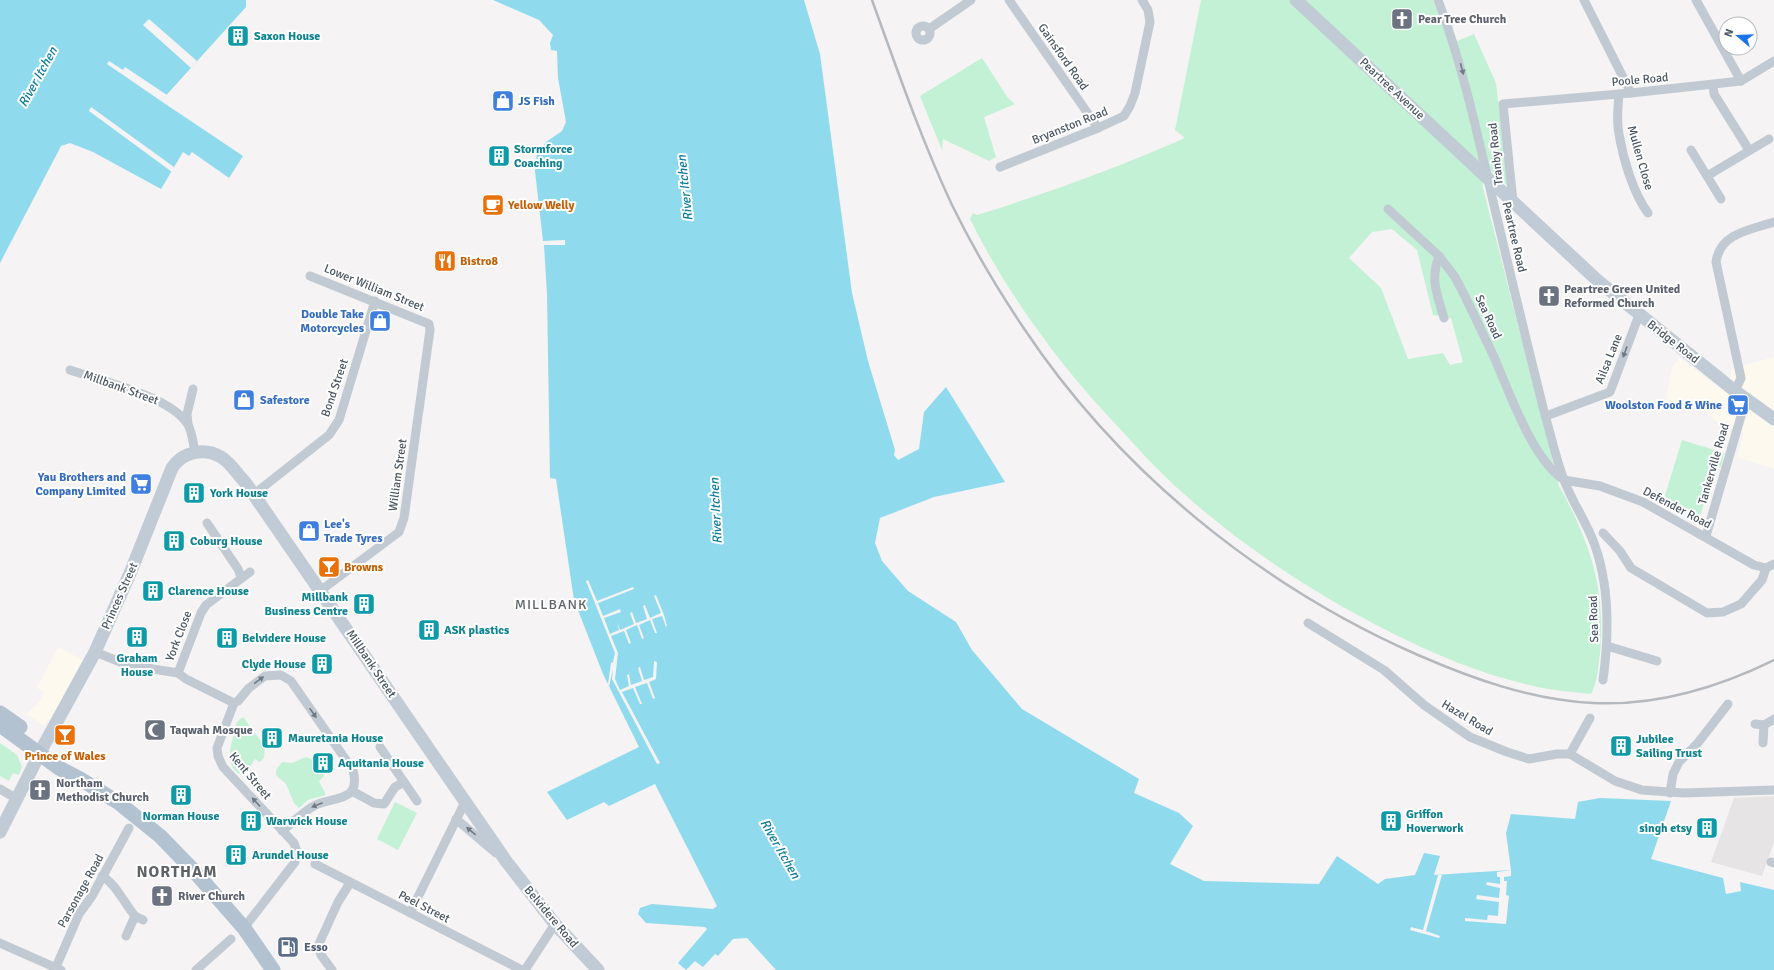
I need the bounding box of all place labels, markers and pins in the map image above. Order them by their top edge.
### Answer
church icon: Pear Tree Church [1389,6,1415,32]
place label: Pear Tree Church [1418,12,1507,27]
building icon: Saxon House [225,23,251,49]
place label: Saxon House [254,29,320,44]
shop icon: JS Fish [490,88,516,114]
place label: JS Fish [518,94,555,109]
place label: Stormforce Coaching [514,142,573,171]
building icon: Stormforce Coaching [486,143,512,169]
cafe icon: Yellow Welly [480,192,506,218]
place label: Yellow Welly [507,198,574,213]
restaurant icon: Bistro8 [432,248,458,274]
place label: Bistro8 [460,254,499,269]
place label: Peartree Green United Reformed Church [1564,282,1681,311]
church icon: Peartree Green United Reformed Church [1536,283,1562,309]
place label: Double Take Motorcycles [300,307,365,336]
shop icon: Double Take Motorcycles [367,308,393,334]
shop icon: Safestore [231,387,257,413]
supermarket icon: Woolston Food & Wine [1725,392,1751,418]
place label: Safestore [260,393,310,408]
place label: Woolston Food & Wine [1605,398,1722,413]
place label: Yau Brothers and Company Limited [35,470,127,499]
supermarket icon: Yau Brothers and Company Limited [128,471,154,497]
building icon: York House [181,480,207,506]
place label: York House [209,486,268,501]
place label: Lee's Trade Tyres [324,517,383,546]
shop icon: Lee's Trade Tyres [296,518,322,544]
building icon: Coburg House [161,528,187,554]
place label: Coburg House [190,534,263,549]
bar icon: Browns [316,554,342,580]
place label: Browns [344,560,384,575]
building icon: Clarence House [140,578,166,604]
place label: Clarence House [168,584,249,599]
place label: Millbank Business Centre [264,590,349,619]
building icon: Millbank Business Centre [351,591,377,617]
building icon: ASK plastics [416,617,442,643]
place label: ASK plastics [444,623,510,638]
building icon: Graham House [124,624,150,650]
building icon: Belvidere House [214,625,240,651]
place label: Belvidere House [242,631,326,646]
place label: Graham House [116,651,158,680]
building icon: Clyde House [309,651,335,677]
place label: Clyde House [242,657,306,672]
mosque icon: Taqwah Mosque [142,717,168,743]
bar icon: Prince of Wales [52,722,78,748]
place label: Taqwah Mosque [170,723,253,738]
building icon: Mauretania House [259,725,285,751]
place label: Mauretania House [288,731,383,746]
place label: Jubilee Sailing Trust [1636,732,1703,761]
building icon: Jubilee Sailing Trust [1608,733,1634,759]
place label: Prince of Wales [24,749,106,764]
building icon: Aquitania House [310,750,336,776]
place label: Aquitania House [338,756,424,771]
place label: Northam Methodist Church [56,776,149,805]
church icon: Northam Methodist Church [27,777,53,803]
building icon: Norman House [168,782,194,808]
place label: Griffon Hoverwork [1406,807,1464,836]
building icon: Warwick House [238,808,264,834]
building icon: Griffon Hoverwork [1378,808,1404,834]
place label: Norman House [143,809,219,824]
place label: Warwick House [266,814,348,829]
building icon: singh etsy [1694,815,1720,841]
place label: singh etsy [1639,821,1692,836]
building icon: Arundel House [223,842,249,868]
place label: Arundel House [252,848,329,863]
church icon: River Church [149,883,175,909]
place label: River Church [178,889,246,904]
fuel station icon: Esso [275,934,301,960]
place label: Esso [304,940,328,955]

